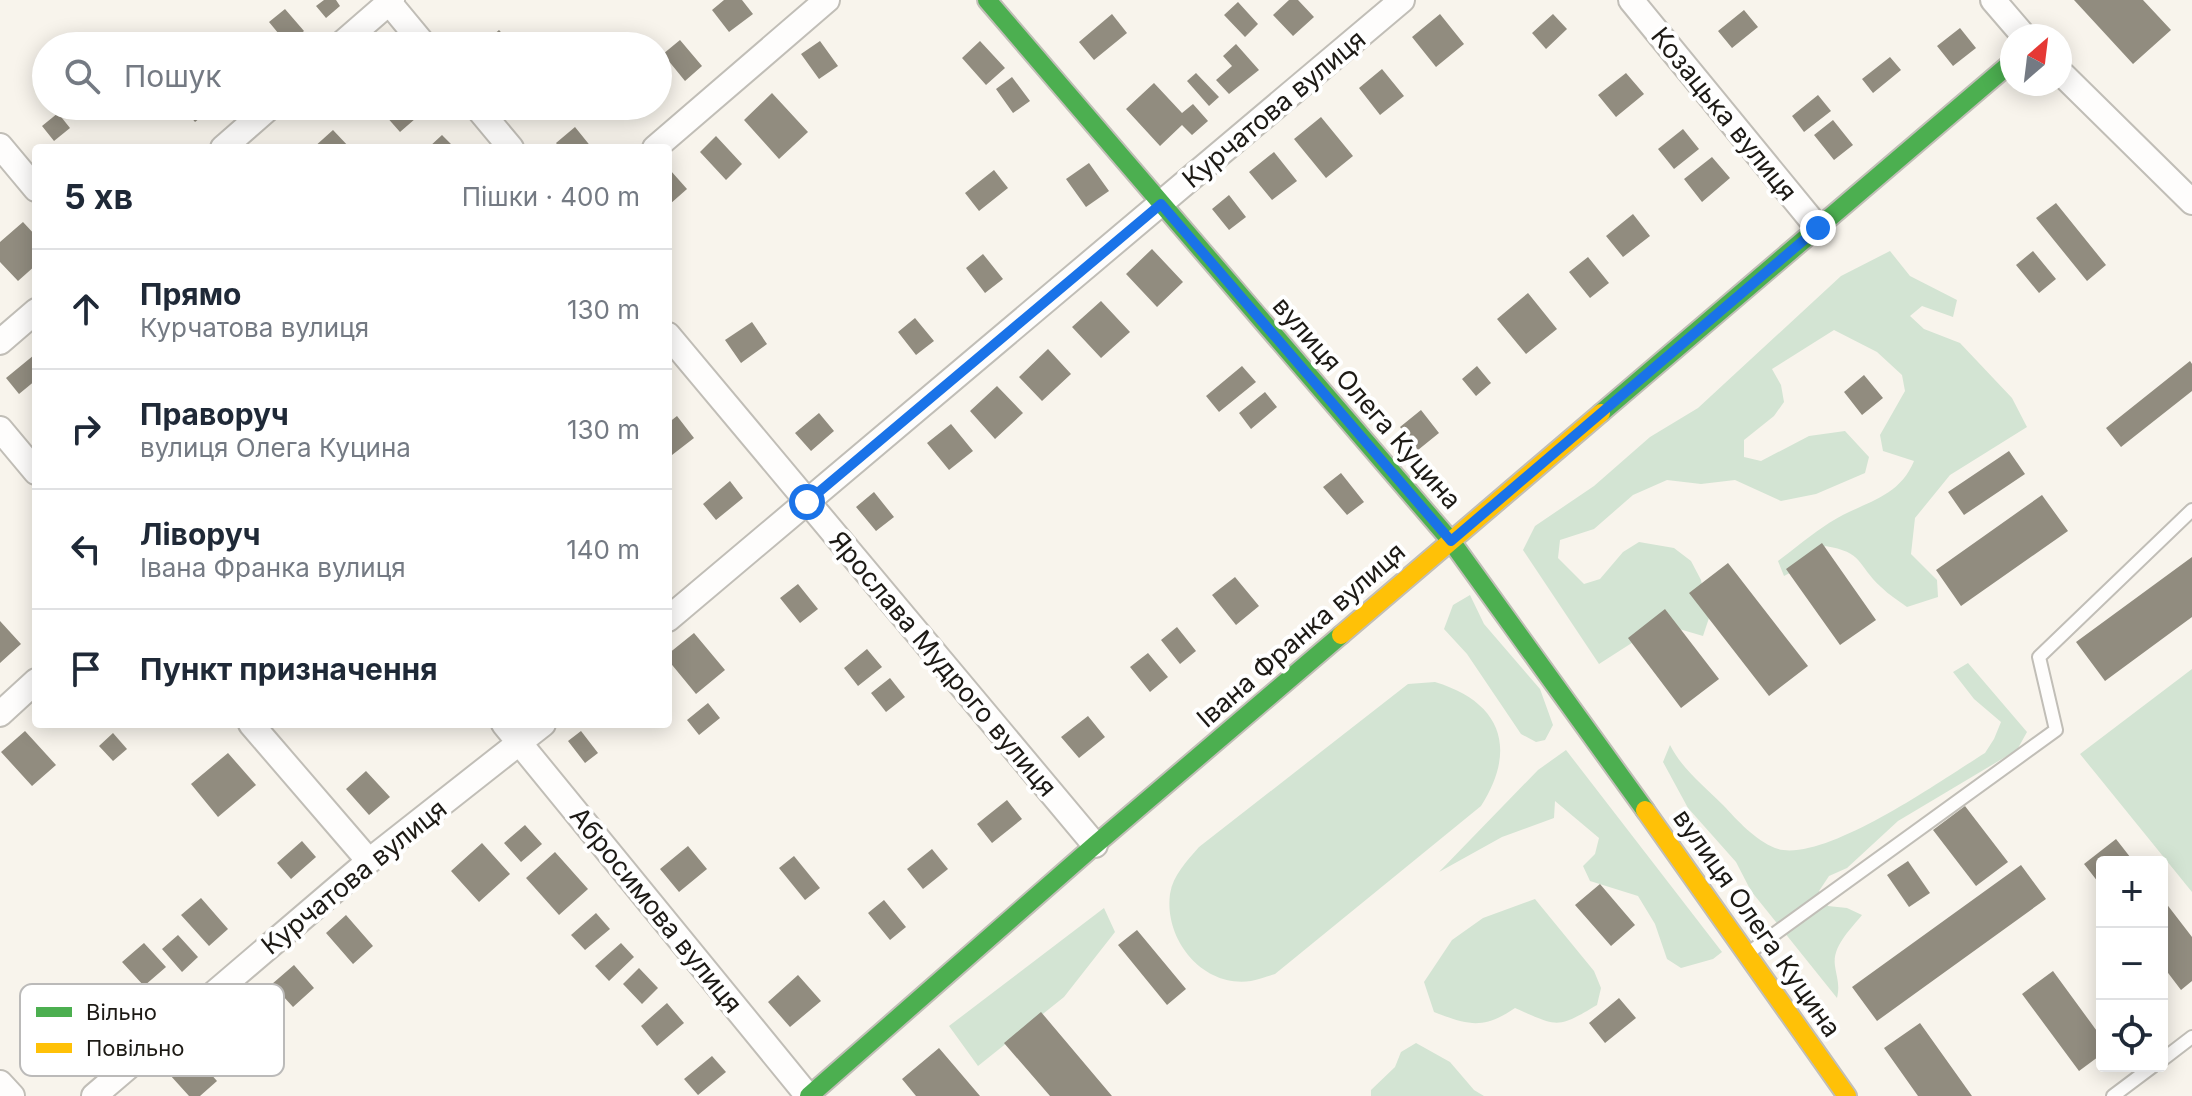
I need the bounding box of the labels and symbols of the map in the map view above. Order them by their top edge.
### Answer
street label: Козацька вулиця [1645,21,1804,207]
street label: Курчатова вулиця [1176,23,1371,194]
north arrow [2000,24,2072,96]
route end [1800,210,1836,246]
street label: вулиця Олега Куцина [1267,290,1468,515]
route start [789,484,825,520]
street label: Ярослава Мудрого вулиця [823,525,1063,802]
street label: Івана Франка вулиця [1190,536,1411,733]
street label: Курчатова вулиця [255,792,452,961]
street label: Абросимова вулиця [564,801,749,1019]
street label: вулиця Олега Куцина [1667,803,1848,1043]
legend [20,984,284,1076]
text: Вільно [86,999,157,1025]
text: Повільно [86,1035,184,1061]

